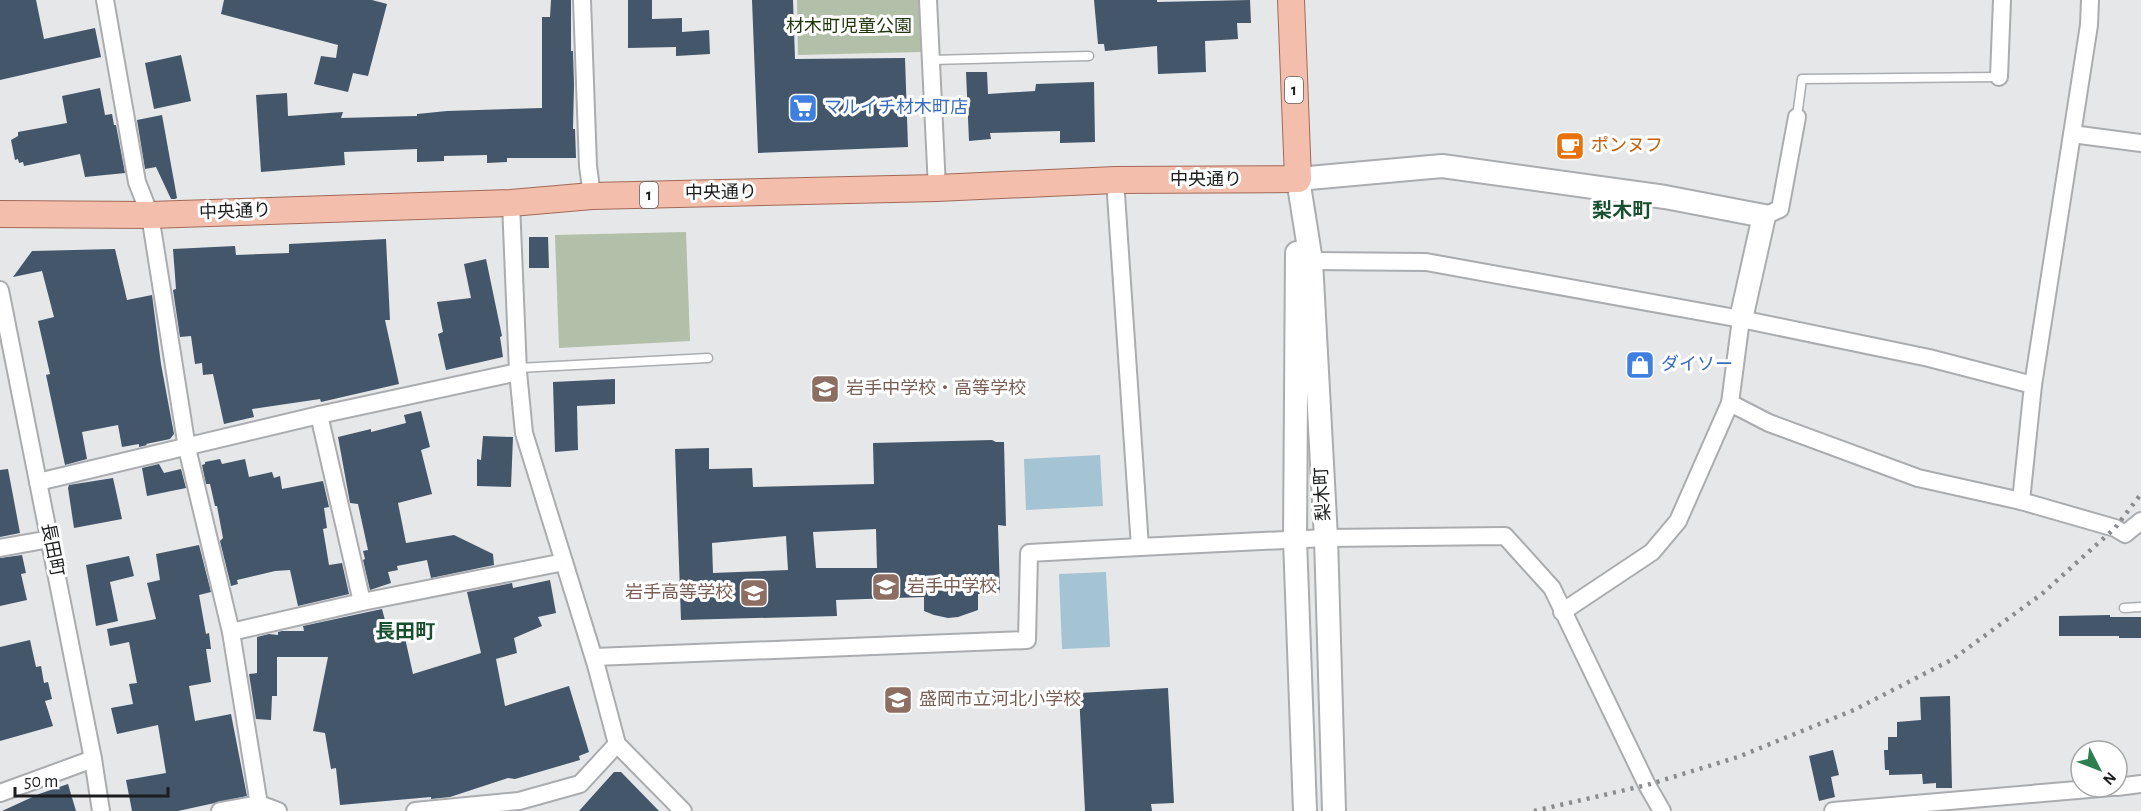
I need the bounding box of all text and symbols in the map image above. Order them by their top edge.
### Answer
park label: 材木町児童公園 [786,16,912,36]
road number: 1 [1285,77,1303,103]
supermarket icon: マルイチ材木町店 [787,92,819,124]
place label: マルイチ材木町店 [824,97,968,117]
cafe icon: ポンヌフ [1554,130,1586,162]
place label: ポンヌフ [1591,136,1663,155]
street label: 中央通り [1170,170,1242,189]
road number: 1 [640,182,658,208]
street label: 中央通り [685,182,757,203]
district label: 梨木町 [1592,200,1652,221]
street label: 中央通り [199,201,271,222]
shop icon: ダイソー [1624,349,1656,381]
place label: ダイソー [1661,354,1733,374]
school or university icon: 岩手中学校・高等学校 [809,373,841,405]
place label: 岩手中学校・高等学校 [846,378,1026,398]
street label: 梨木町 [1312,467,1333,521]
street label: 長田町 [38,522,66,578]
school or university icon: 岩手中学校 [870,571,902,603]
place label: 岩手中学校 [907,576,997,596]
school or university icon: 岩手高等学校 [738,577,770,609]
place label: 岩手高等学校 [625,582,733,602]
district label: 長田町 [375,622,435,642]
school or university icon: 盛岡市立河北小学校 [882,684,914,716]
place label: 盛岡市立河北小学校 [919,689,1081,709]
north arrow [2069,739,2129,799]
scale bar [15,760,168,798]
text: N [2100,769,2119,788]
text: 50 m [24,773,58,791]

